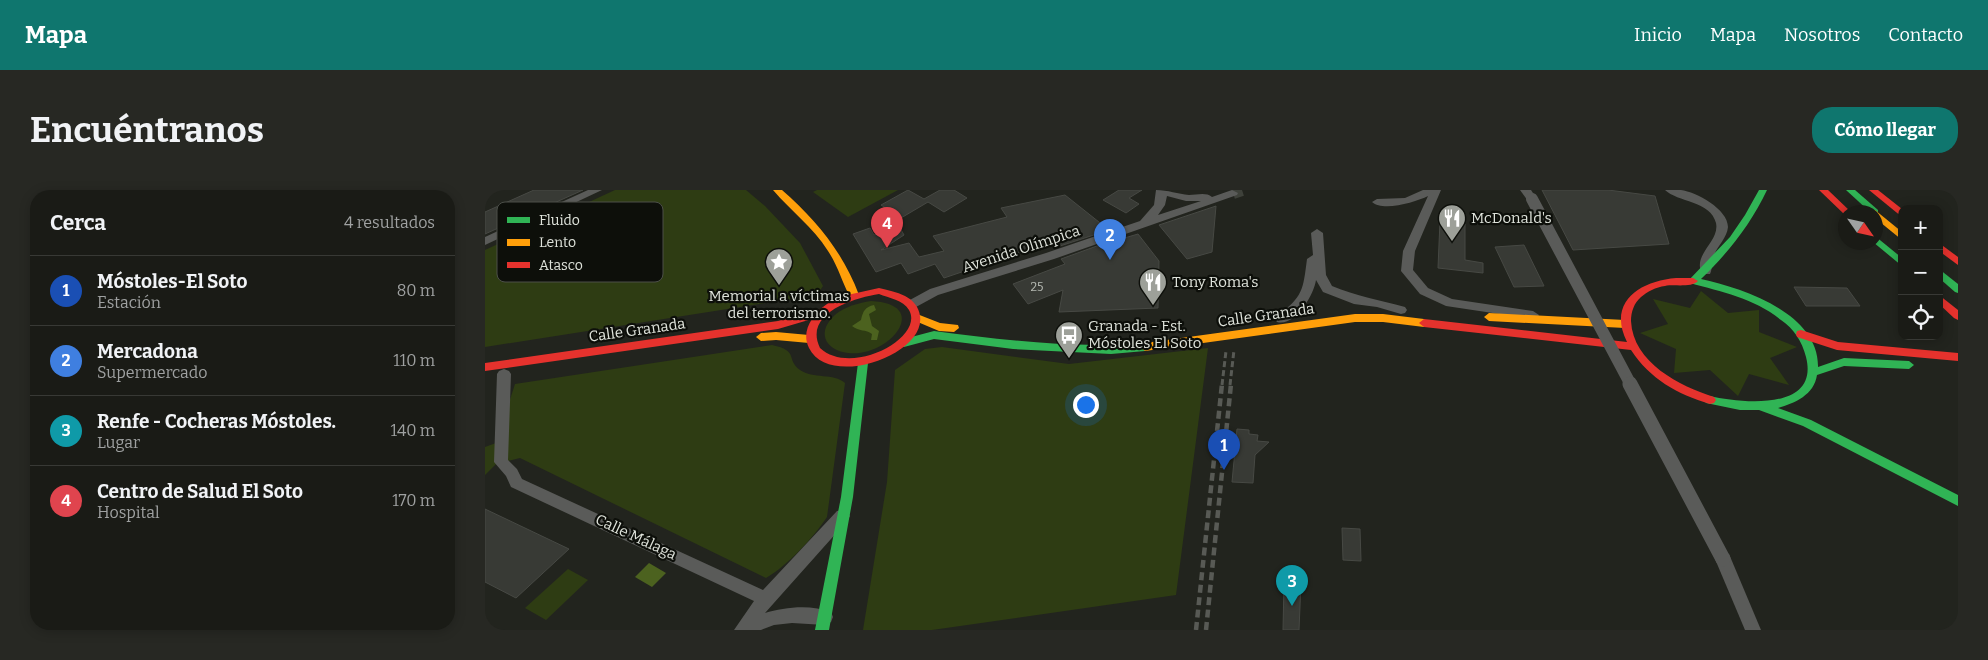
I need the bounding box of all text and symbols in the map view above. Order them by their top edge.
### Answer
text: Mapa [25,21,87,49]
text: Inicio [1634,24,1682,46]
text: Mapa [1710,24,1756,46]
text: Nosotros [1784,24,1860,46]
text: Contacto [1888,24,1963,46]
button: Cómo llegar [1812,107,1958,153]
text: Encuéntranos [30,109,264,151]
legend [497,202,663,282]
restaurant icon: McDonald's [1437,203,1467,242]
north arrow [1838,205,1883,250]
map controls [1898,205,1943,340]
button: + [1898,205,1943,250]
pin: 4 [871,207,903,248]
place label: McDonald's [1471,209,1552,227]
text: Cerca [50,210,106,236]
text: Fluido [539,212,580,229]
text: 4 resultados [344,213,435,232]
pin: 2 [1094,219,1126,260]
street label: Avenida Olímpica [960,221,1082,277]
text: Lento [539,234,576,251]
place icon: Memorial a víctimas del terrorismo. [764,247,794,286]
button: − [1898,250,1943,295]
text: Atasco [539,257,583,274]
restaurant icon: Tony Roma's [1138,267,1168,306]
text: Móstoles-El Soto [97,270,247,293]
place label: Tony Roma's [1172,273,1258,291]
house number: 25 [1031,280,1043,294]
text: 1 [63,281,69,300]
text: 80 m [397,281,435,300]
place label: Memorial a víctimas del terrorismo. [708,287,850,322]
text: Estación [97,293,161,312]
button: locate [1898,295,1943,340]
street label: Calle Granada [1216,299,1316,331]
street label: Calle Granada [587,314,687,346]
place label: Granada - Est. Móstoles El Soto [1088,317,1201,352]
bus stop icon: Granada - Est. Móstoles El Soto [1054,320,1084,359]
text: Mercadona [97,340,198,363]
text: 2 [61,351,71,370]
text: 110 m [393,351,435,370]
text: Supermercado [97,363,207,382]
your location [1073,392,1099,418]
text: Renfe - Cocheras Móstoles. [97,410,336,433]
text: 3 [61,421,71,440]
text: 140 m [390,421,435,440]
pin: 1 [1208,429,1240,470]
text: Lugar [97,433,140,452]
text: Centro de Salud El Soto [97,480,303,503]
text: 4 [61,491,71,510]
text: 170 m [392,491,435,510]
text: Hospital [97,503,160,522]
street label: Calle Málaga [593,510,679,564]
pin: 3 [1276,565,1308,606]

